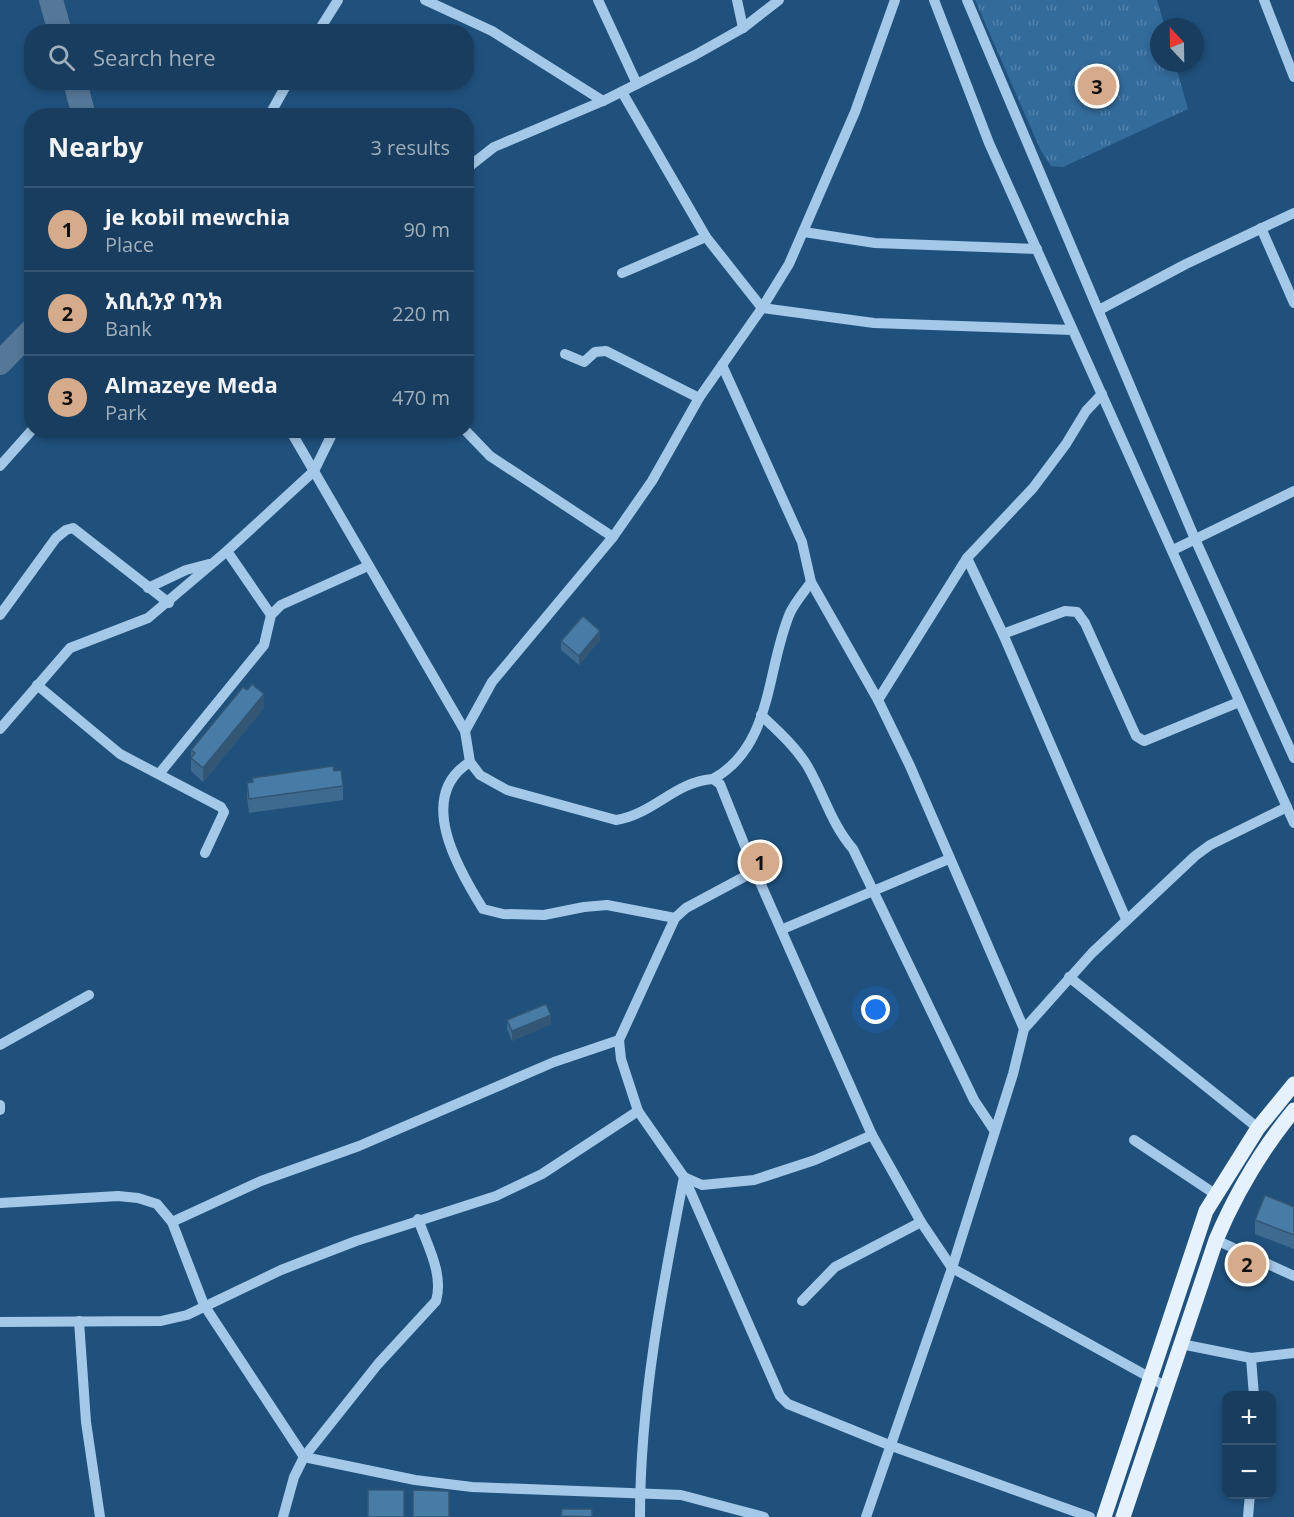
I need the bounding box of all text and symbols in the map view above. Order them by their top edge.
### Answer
north arrow [1150,18,1204,72]
search box [24,24,474,90]
icon: search [45,41,78,74]
text: Search here [93,42,216,72]
pin: 3 [1078,64,1116,109]
text: Nearby [48,129,143,165]
text: 3 results [370,134,450,161]
text: je kobil mewchia [105,201,290,231]
text: 1 [62,216,73,243]
text: 90 m [403,216,450,243]
text: Place [105,231,154,258]
text: አቢሲንያ ባንክ [105,285,223,315]
text: 2 [62,300,73,327]
text: 220 m [392,300,450,327]
text: Bank [105,315,152,342]
text: Almazeye Meda [105,369,278,399]
text: 3 [62,384,73,411]
text: 470 m [392,384,450,411]
text: Park [105,399,147,426]
pin: 1 [740,840,780,884]
your location [861,995,890,1024]
pin: 2 [1228,1242,1266,1286]
map controls [1222,1391,1276,1499]
button: + [1222,1391,1276,1445]
button: − [1222,1445,1276,1499]

